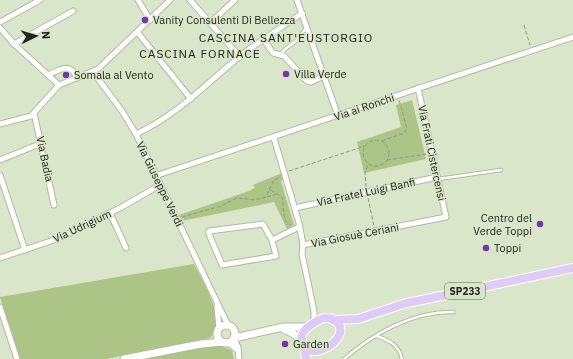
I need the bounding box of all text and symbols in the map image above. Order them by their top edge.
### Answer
place label: Vanity Consulenti Di Bellezza [153,13,296,27]
marker: Vanity Consulenti Di Bellezza [140,15,150,25]
north arrow [16,16,56,56]
district label: CASCINA SANT'EUSTORGIO [199,30,373,45]
text: N [39,31,53,40]
district label: CASCINA FORNACE [139,46,261,61]
place label: Villa Verde [294,67,347,81]
place label: Somala al Vento [74,68,154,82]
marker: Villa Verde [281,69,291,79]
marker: Somala al Vento [61,70,71,80]
street label: Via ai Ronchi [332,90,396,124]
street label: Via Frati Cistercensi [415,104,449,202]
street label: Via Badia [33,135,57,183]
street label: Via Giuseppe Verdi [133,139,187,229]
street label: Via Fratel Luigi Banfi [316,175,416,209]
street label: Via Udrigium [51,206,113,246]
place label: Centro del Verde Toppi [473,211,532,238]
marker: Centro del Verde Toppi [535,219,545,229]
street label: Via Giosuè Ceriani [310,220,400,250]
place label: Toppi [494,241,521,255]
marker: Toppi [481,243,491,253]
road number: SP233 [445,283,485,299]
place label: Garden [293,337,329,351]
marker: Garden [280,339,290,349]

